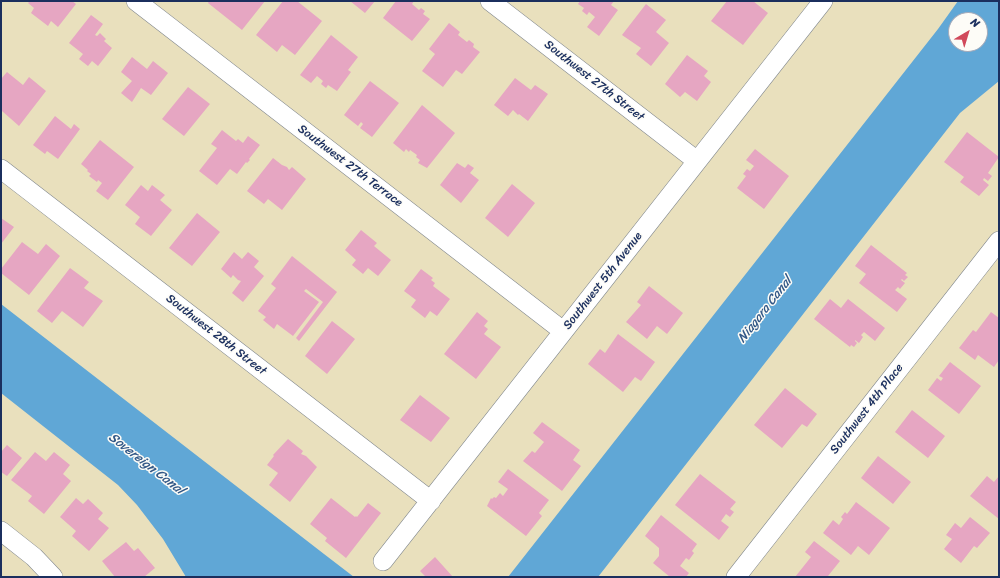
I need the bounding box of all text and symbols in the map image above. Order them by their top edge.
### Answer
north arrow [948,12,988,52]
text: N [966,13,984,33]
street label: Southwest 27th Street [541,38,647,124]
street label: Southwest 27th Terrace [295,122,405,210]
street label: Southwest 5th Avenue [560,229,646,333]
water label: Niagara Canal [734,274,796,346]
street label: Southwest 28th Street [163,291,269,379]
street label: Southwest 4th Place [827,361,907,457]
water label: Sovereign Canal [105,430,187,498]

